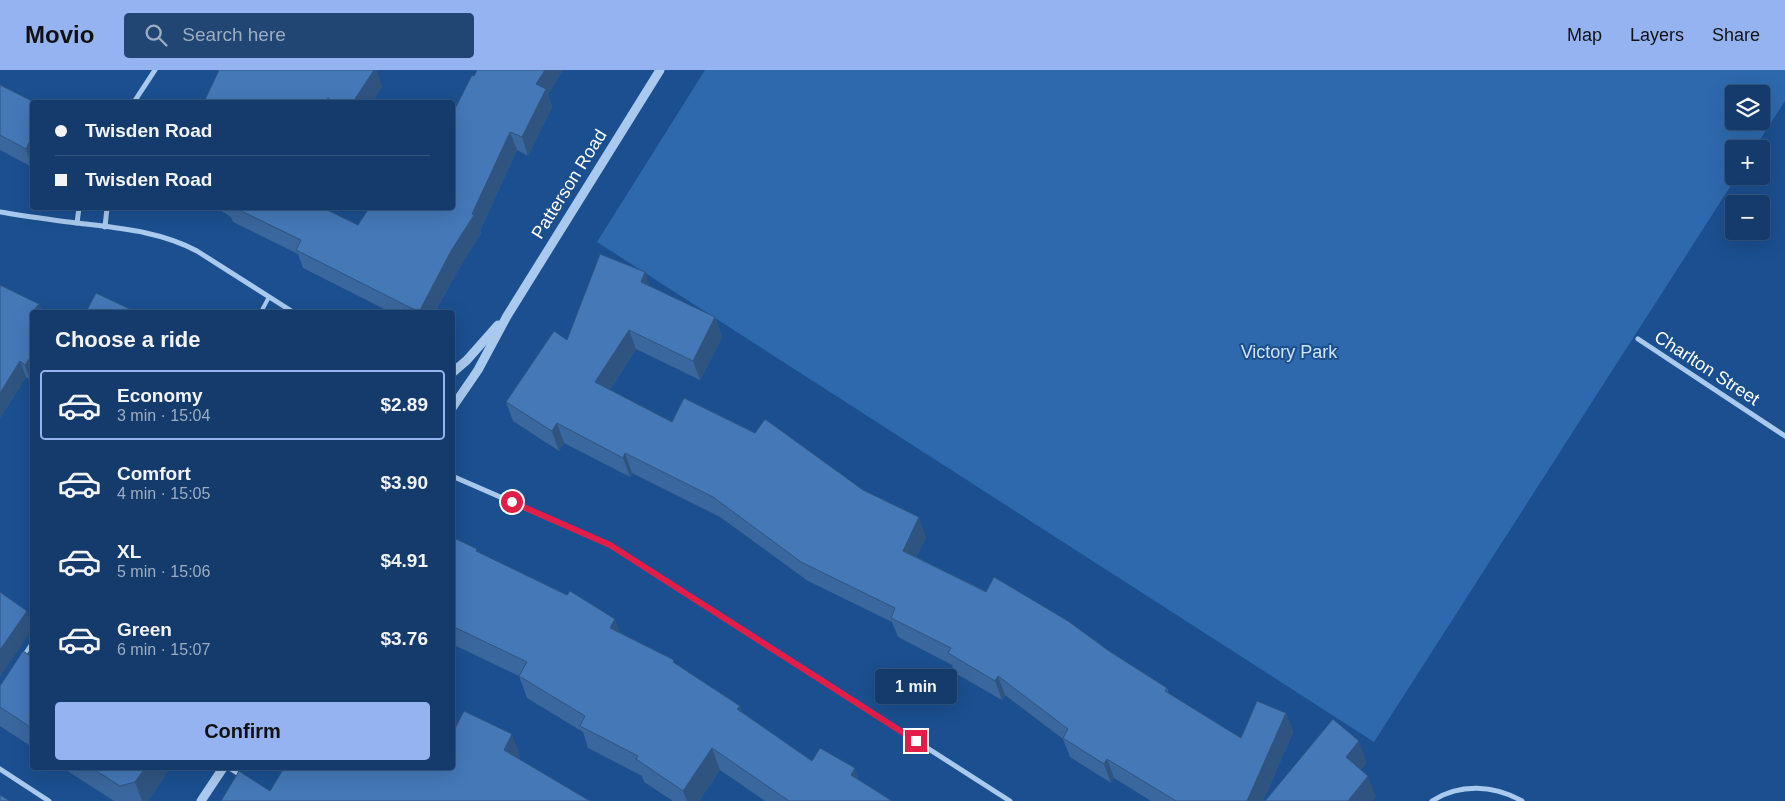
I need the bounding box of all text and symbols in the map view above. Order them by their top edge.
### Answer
search box [124,13,474,58]
text: Movio [25,21,94,48]
icon: search [142,21,170,49]
text: Search here [182,24,286,45]
text: Map [1567,25,1602,45]
text: Layers [1630,25,1684,45]
text: Share [1712,25,1760,45]
map controls [1725,85,1770,240]
button: layers [1725,85,1770,130]
text: Twisden Road [85,120,212,141]
street label: Patterson Road [527,126,611,242]
button: + [1725,140,1770,185]
text: Twisden Road [85,169,212,190]
button: − [1725,195,1770,240]
text: Choose a ride [55,327,200,352]
street label: Charlton Street [1651,327,1763,409]
park label: Victory Park [1241,342,1338,362]
icon: car [57,383,102,428]
text: Economy [117,385,203,406]
text: $2.89 [380,394,428,415]
text: 3 min · 15:04 [117,407,210,424]
icon: car [57,461,102,506]
text: Comfort [117,463,191,484]
text: $3.90 [380,472,428,493]
text: 4 min · 15:05 [117,485,210,502]
route start [501,491,523,513]
icon: car [57,539,102,584]
text: XL [117,541,141,562]
text: $4.91 [380,550,428,571]
text: 5 min · 15:06 [117,563,210,580]
icon: car [57,617,102,662]
text: Green [117,619,172,640]
text: $3.76 [380,628,428,649]
text: 6 min · 15:07 [117,641,210,658]
callout: 1 min [875,668,957,704]
text: 1 min [895,678,937,695]
button: Confirm [55,702,430,760]
route end [905,730,927,752]

